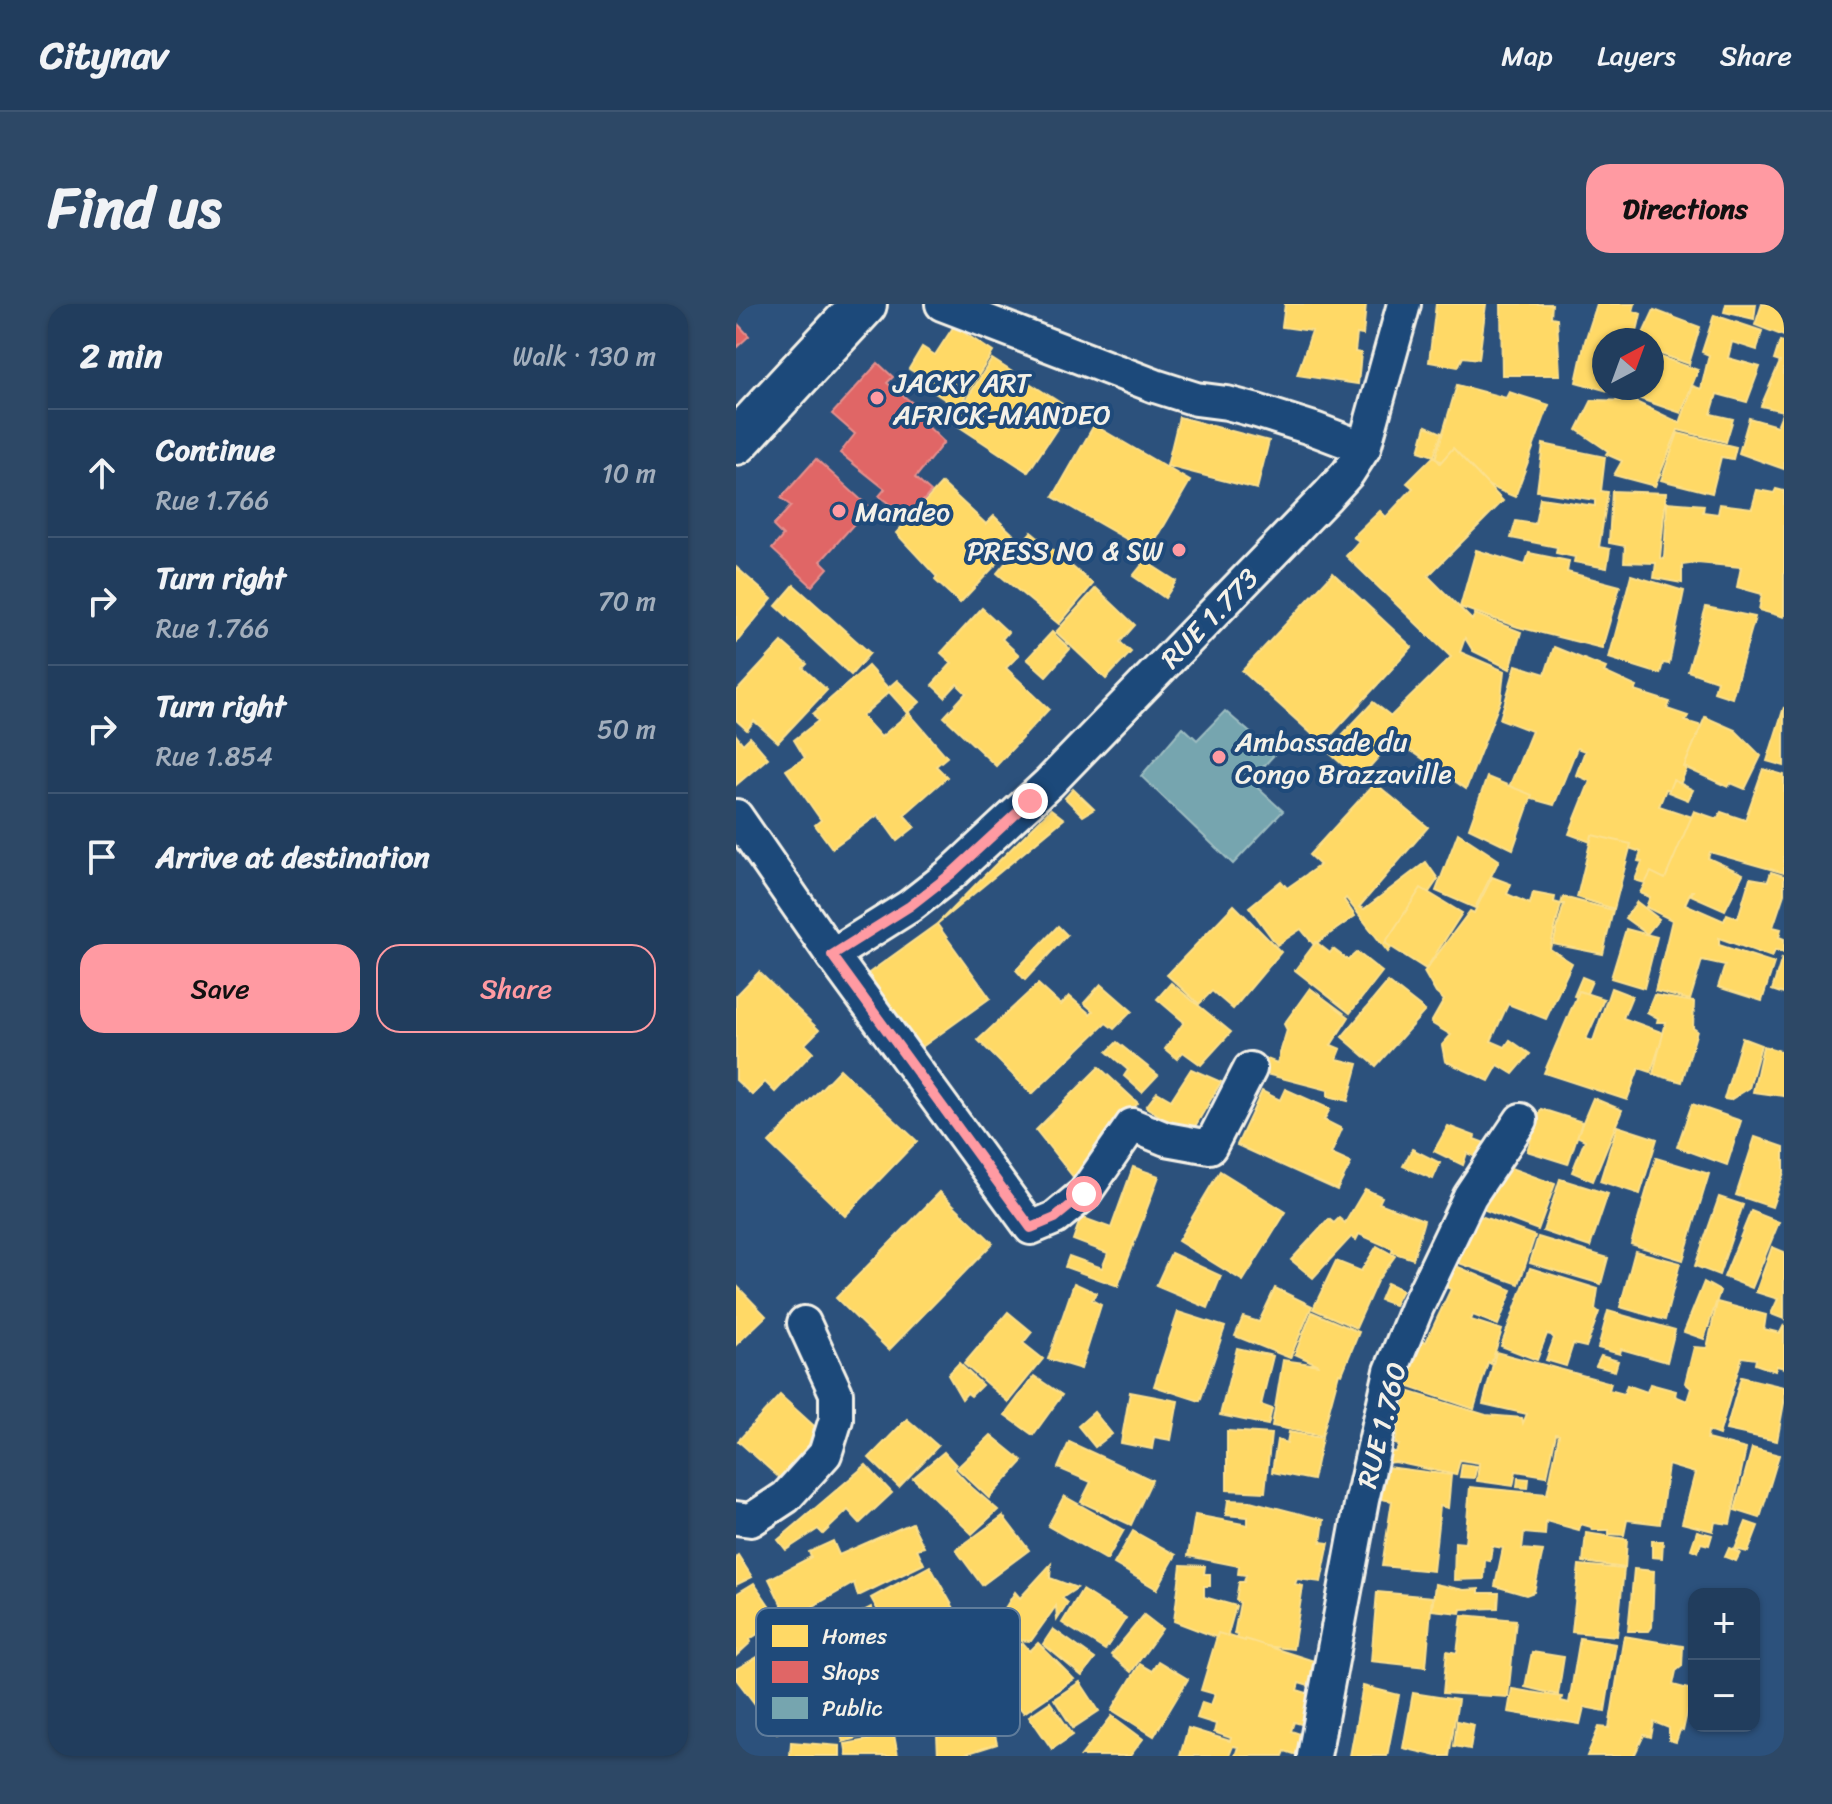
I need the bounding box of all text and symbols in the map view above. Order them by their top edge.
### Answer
text: Citynav [40,22,168,89]
text: Map [1501,31,1553,80]
text: Layers [1597,31,1676,80]
text: Share [1720,31,1792,80]
text: Find us [48,159,221,258]
button: Directions [1586,164,1784,253]
text: 2 min [80,326,162,386]
north arrow [1592,328,1664,400]
text: Walk · 130 m [513,333,656,379]
place label: JACKY ART AFRICK-MANDEO [892,358,1111,439]
marker: JACKY ART AFRICK-MANDEO [868,389,886,407]
text: Continue [156,423,275,477]
text: 10 m [602,450,656,496]
icon: ahead [80,451,124,495]
text: Rue 1.766 [156,477,269,523]
place label: Mandeo [855,487,950,536]
marker: Mandeo [830,502,848,520]
place label: PRESS NO & SW [967,526,1163,575]
marker: PRESS NO & SW [1170,541,1188,559]
text: Turn right [156,551,286,605]
street label: RUE 1.773 [1148,556,1271,681]
text: 70 m [598,578,656,624]
icon: right [80,579,124,623]
text: Rue 1.766 [156,605,269,651]
text: Turn right [156,679,286,733]
text: 50 m [597,706,656,752]
icon: right [80,707,124,751]
place label: Ambassade du Congo Brazzaville [1234,717,1452,798]
text: Rue 1.854 [156,733,273,779]
marker: Ambassade du Congo Brazzaville [1210,748,1228,766]
route end [1012,783,1048,819]
text: Arrive at destination [156,830,430,884]
icon: arrive [80,835,124,879]
button: Save [80,944,360,1033]
button: Share [376,944,656,1033]
route start [1066,1176,1102,1212]
street label: RUE 1.760 [1342,1357,1421,1493]
map controls [1688,1588,1760,1732]
button: + [1688,1588,1760,1660]
legend [756,1608,1020,1736]
text: Homes [822,1617,888,1656]
text: Shops [822,1653,879,1692]
button: − [1688,1660,1760,1732]
text: Public [822,1689,883,1728]

